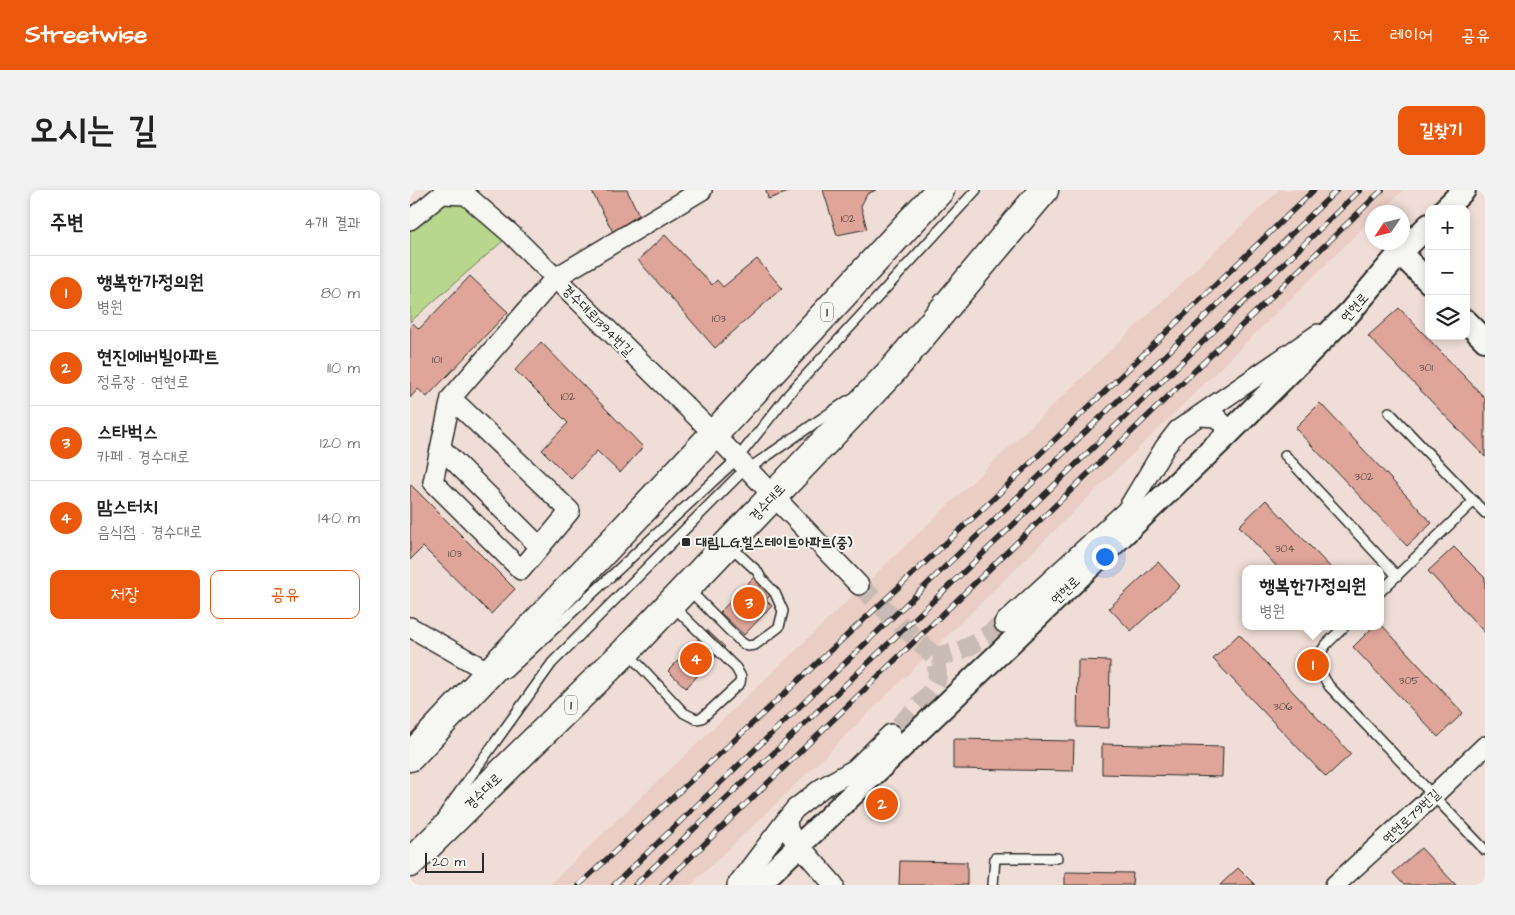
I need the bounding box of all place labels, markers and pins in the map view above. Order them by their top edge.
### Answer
place label: 대림.LG.힐스테이트아파트(중) [695,533,852,553]
marker: 대림.LG.힐스테이트아파트(중) [680,536,692,548]
pin: 3 [733,584,765,622]
pin: 4 [680,640,712,678]
pin: 1 [1297,646,1329,684]
pin: 2 [866,785,898,823]

